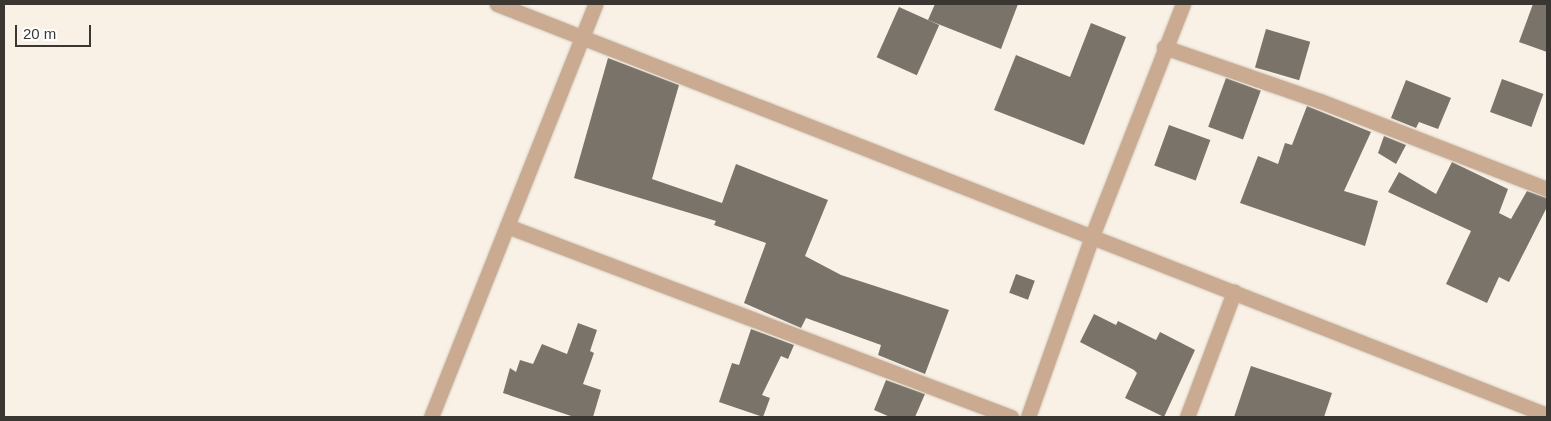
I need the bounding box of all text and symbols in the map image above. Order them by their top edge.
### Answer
scale bar [18,15,94,47]
text: 20 m [23,25,56,42]

